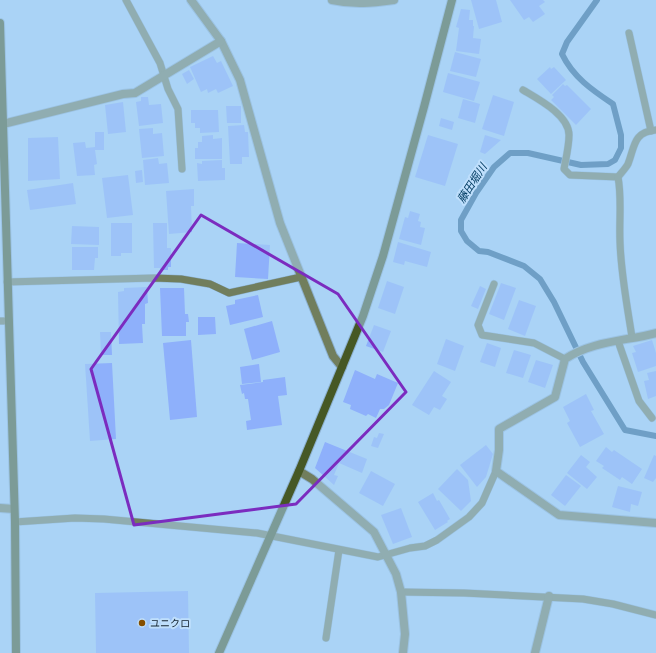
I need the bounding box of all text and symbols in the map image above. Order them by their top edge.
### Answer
water label: 藤田堀川 [455,160,490,205]
marker: ユニクロ [137,618,147,628]
place label: ユニクロ [150,618,190,630]

